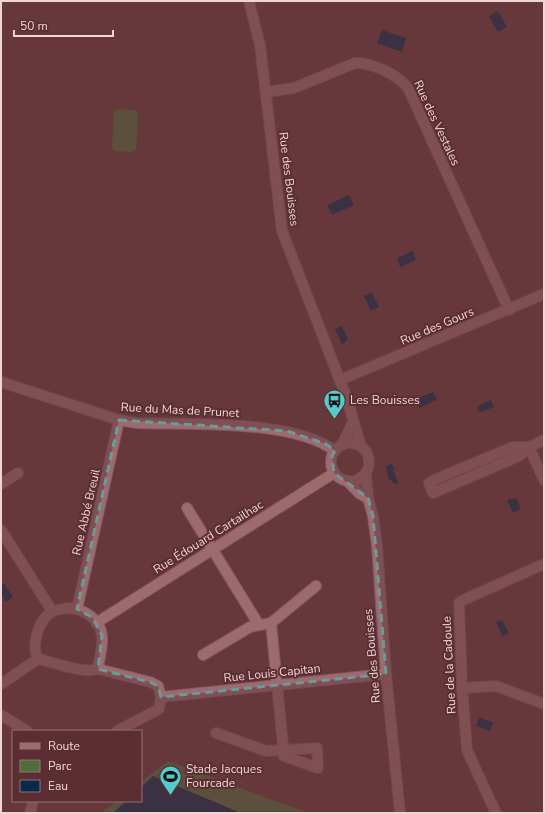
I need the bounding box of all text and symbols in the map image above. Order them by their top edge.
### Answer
scale bar [14,12,113,38]
text: 50 m [20,18,48,34]
street label: Rue des Vestales [410,78,464,168]
street label: Rue des Bouisses [275,131,303,227]
street label: Rue des Gours [398,303,477,349]
bus stop icon: Les Bouisses [322,387,348,420]
place label: Les Bouisses [350,392,420,408]
street label: Rue du Mas de Prunet [120,399,241,421]
street label: Rue Abbé Breuil [68,467,104,557]
street label: Rue Édouard Cartailhac [150,496,266,577]
street label: Rue des Bouisses [360,608,384,704]
street label: Rue de la Cadoule [438,616,460,714]
street label: Rue Louis Capitan [223,660,321,686]
legend [12,730,142,802]
text: Route [48,738,80,754]
text: Parc [48,758,72,774]
place label: Stade Jacques Fourcade [186,761,262,791]
sports icon: Stade Jacques Fourcade [157,763,183,796]
text: Eau [48,778,68,794]

